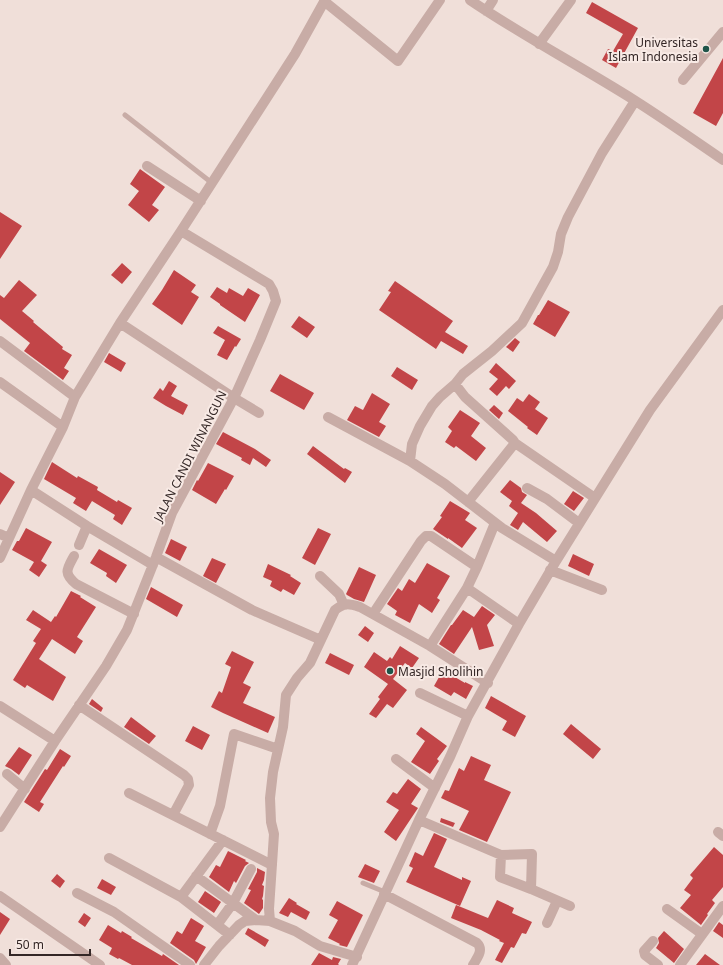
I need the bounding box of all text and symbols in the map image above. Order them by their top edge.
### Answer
place label: Universitas Islam Indonesia [608,34,698,65]
marker: Universitas Islam Indonesia [701,44,711,54]
street label: JALAN CANDI WINANGUN [149,387,231,525]
place label: Masjid Sholihin [398,663,483,680]
marker: Masjid Sholihin [385,666,395,676]
scale bar [10,931,90,957]
text: 50 m [16,936,44,953]

